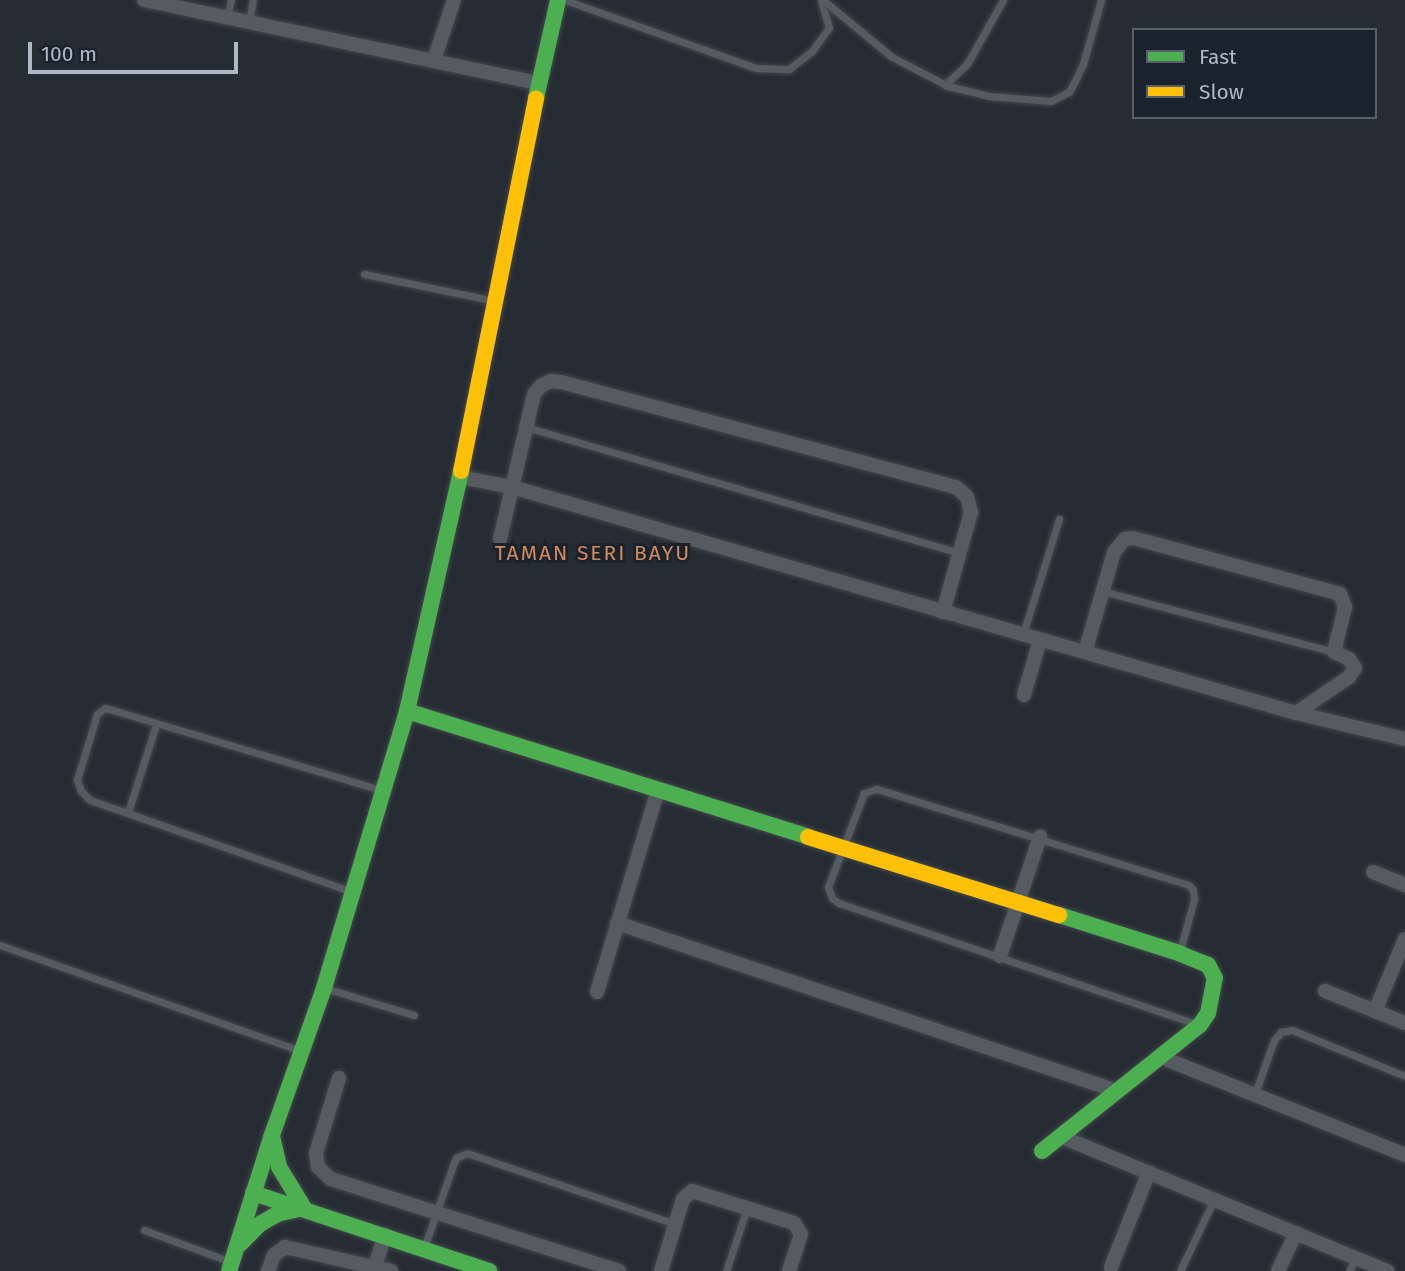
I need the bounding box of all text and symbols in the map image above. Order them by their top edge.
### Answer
scale bar [32,28,242,72]
legend [1132,28,1377,119]
text: 100 m [41,41,97,67]
text: Fast [1199,44,1237,70]
text: Slow [1199,79,1244,105]
district label: TAMAN SERI BAYU [497,540,689,566]

